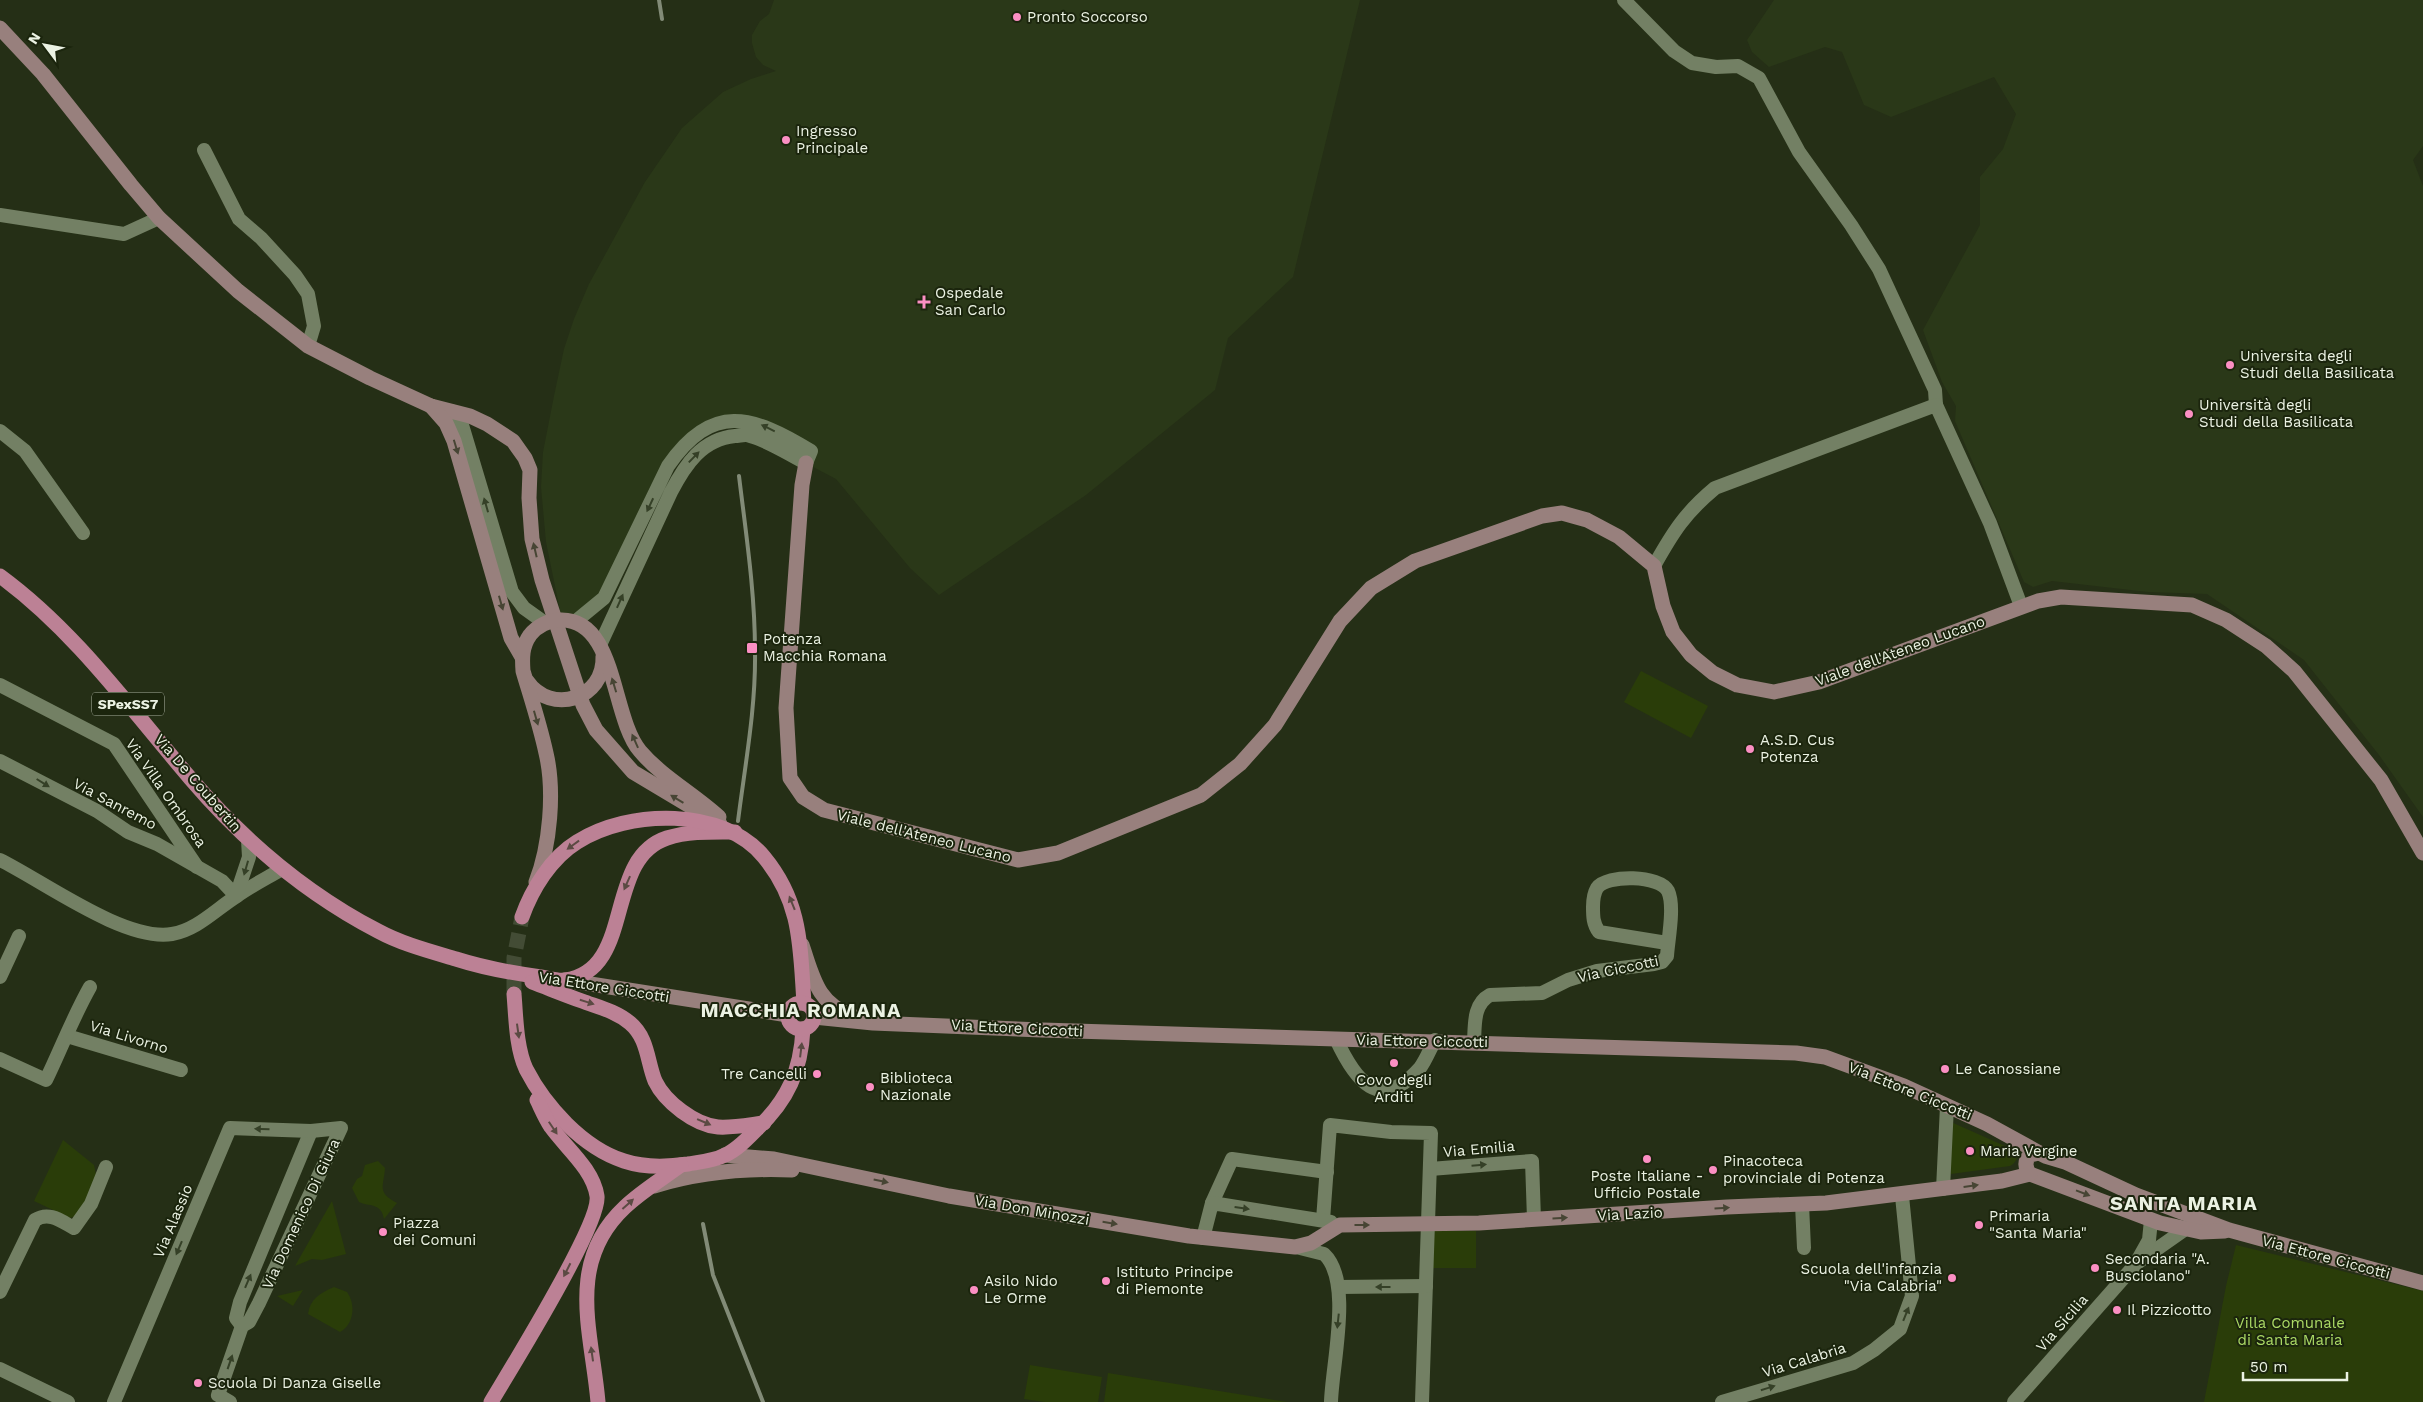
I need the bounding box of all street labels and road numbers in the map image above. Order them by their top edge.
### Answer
street label: Viale dell'Ateneo Lucano [1813,612,1987,690]
road number: SPexSS7 [92,692,164,716]
street label: Via De Coubertin [151,731,245,835]
street label: Via Villa Ombrosa [122,735,211,851]
street label: Via Sanremo [70,774,160,834]
street label: Viale dell'Ateneo Lucano [835,806,1013,866]
street label: Via Ciccotti [1576,952,1660,986]
street label: Via Ettore Ciccotti [537,968,671,1006]
street label: Via Ettore Ciccotti [951,1016,1083,1040]
street label: Via Livorno [88,1017,170,1057]
street label: Via Ettore Ciccotti [1356,1031,1488,1051]
street label: Via Ettore Ciccotti [1845,1058,1975,1124]
street label: Via Domenico Di Giura [258,1135,344,1292]
street label: Via Emilia [1442,1137,1516,1161]
street label: Via Alassio [149,1182,197,1260]
street label: Via Don Minozzi [973,1191,1091,1229]
street label: Via Lazio [1597,1203,1663,1225]
street label: Via Ettore Ciccotti [2260,1231,2392,1283]
street label: Via Sicilia [2032,1290,2092,1355]
street label: Via Calabria [1760,1339,1849,1381]

